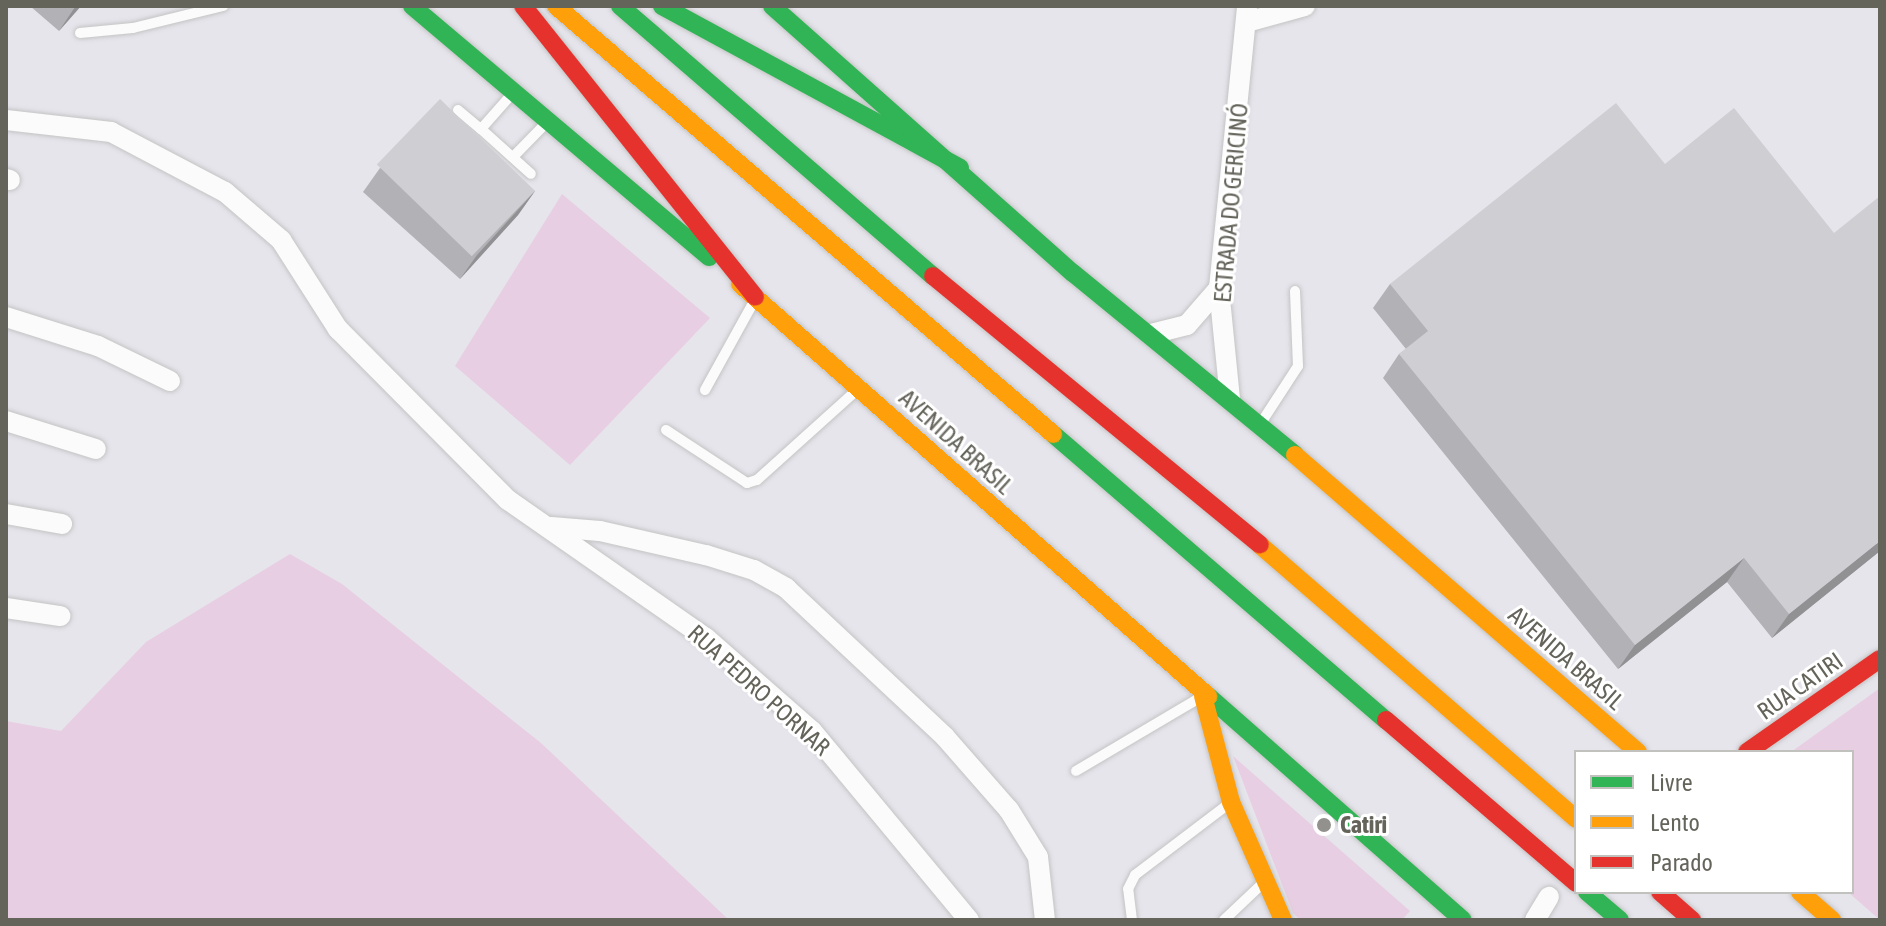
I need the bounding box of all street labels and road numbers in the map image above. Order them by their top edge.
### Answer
street label: ESTRADA DO GERICINÓ [1208,102,1254,304]
street label: AVENIDA BRASIL [893,384,1019,500]
street label: AVENIDA BRASIL [1503,600,1629,716]
street label: RUA PEDRO PORNAR [682,619,836,761]
street label: RUA CATIRI [1752,646,1848,726]

